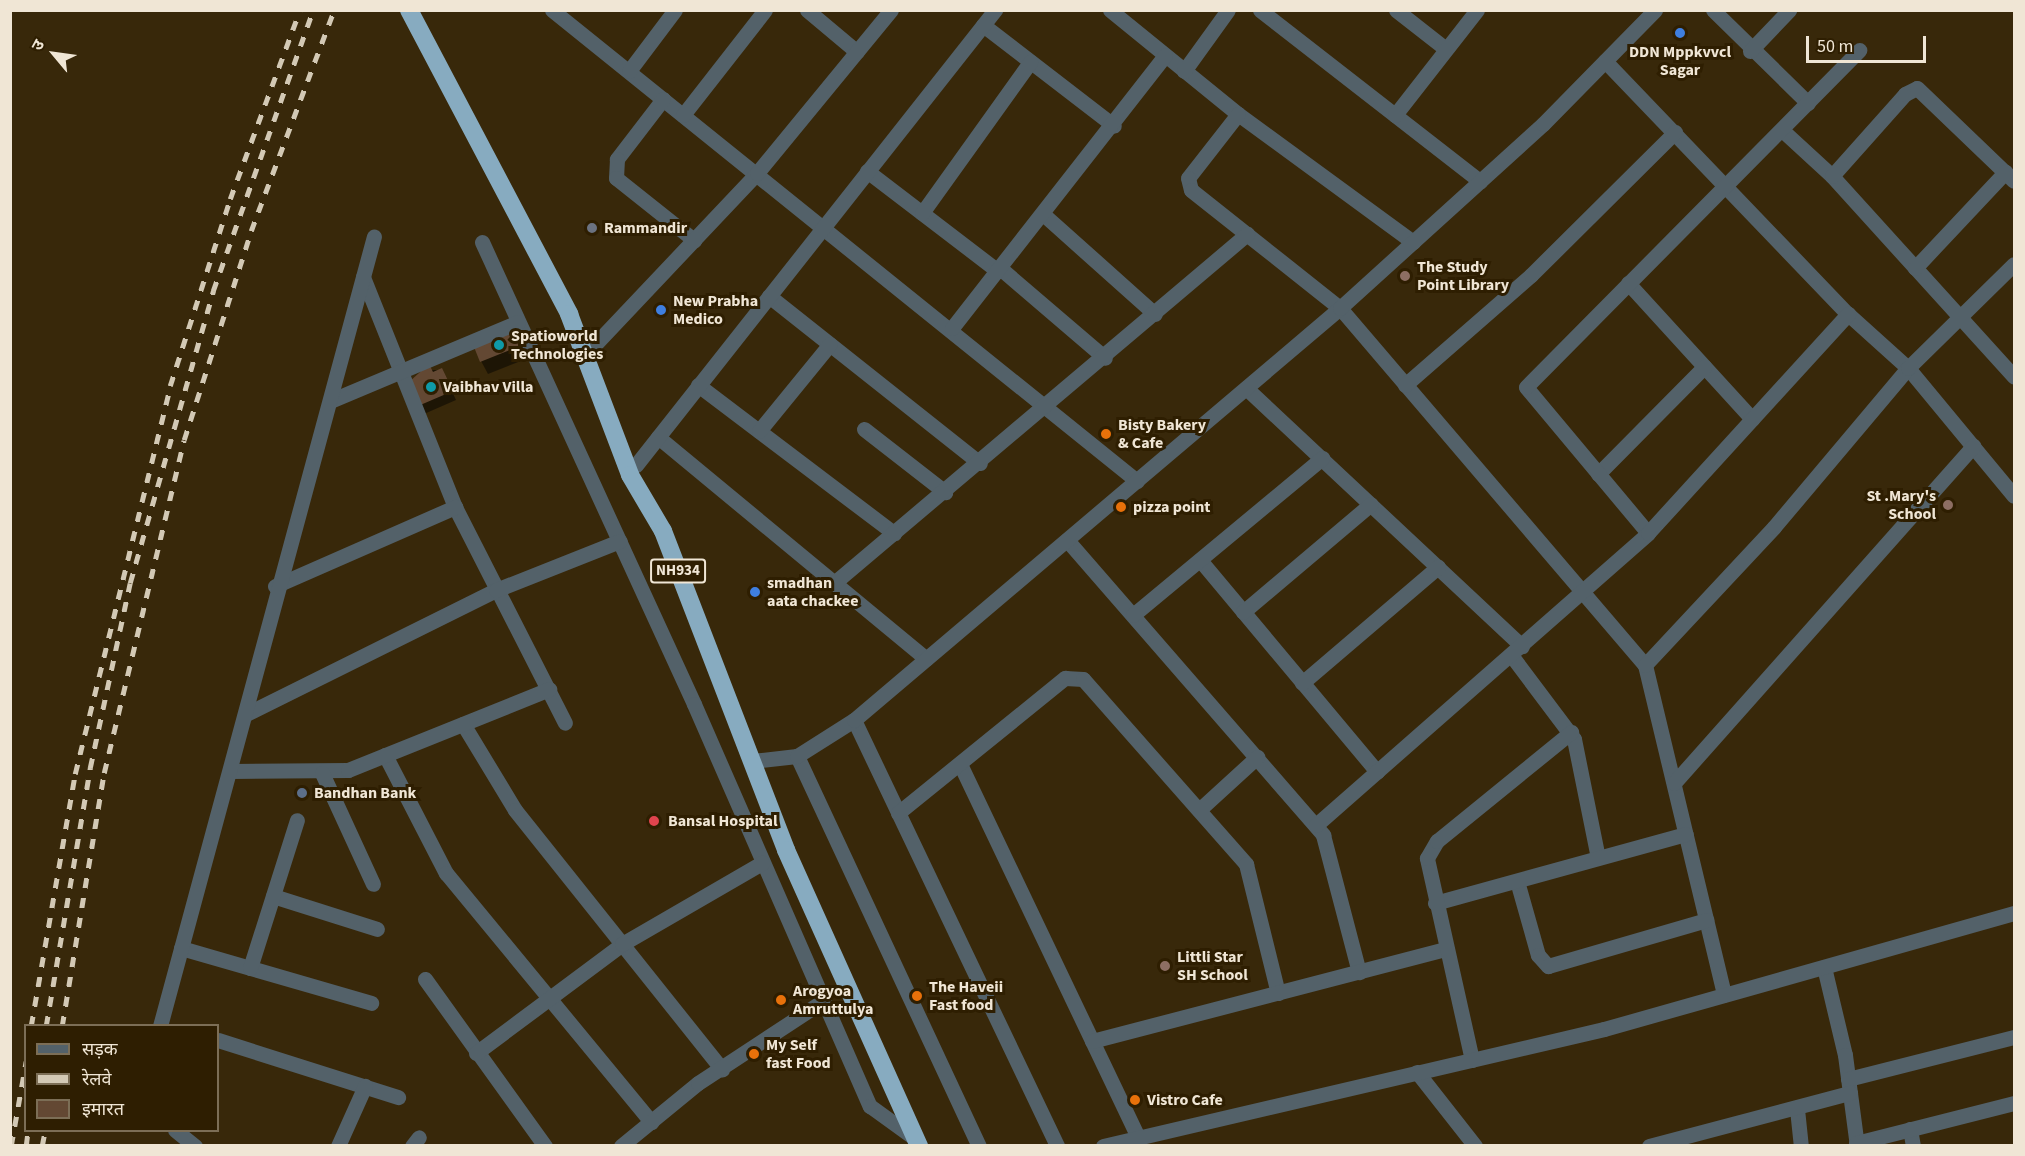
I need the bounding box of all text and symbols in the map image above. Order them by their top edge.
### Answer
north arrow [24,24,84,84]
scale bar [1809,24,1929,62]
marker: DDN Mppkvvcl Sagar [1673,26,1687,40]
text: 50 m [1817,34,1853,59]
text: उ [26,36,50,55]
place label: DDN Mppkvvcl Sagar [1629,42,1731,80]
place label: Rammandir [604,218,687,238]
marker: Rammandir [585,221,599,235]
place label: The Study Point Library [1417,257,1509,295]
marker: The Study Point Library [1398,269,1412,283]
place label: New Prabha Medico [673,291,758,329]
marker: New Prabha Medico [654,303,668,317]
place label: Spatioworld Technologies [511,326,603,364]
marker: Spatioworld Technologies [492,338,506,352]
place label: Vaibhav Villa [443,377,533,397]
marker: Vaibhav Villa [424,380,438,394]
place label: Bisty Bakery & Cafe [1118,415,1206,453]
marker: Bisty Bakery & Cafe [1099,427,1113,441]
place label: St .Mary's School [1866,486,1936,524]
place label: pizza point [1133,497,1210,517]
marker: St .Mary's School [1941,498,1955,512]
marker: pizza point [1114,500,1128,514]
road number: NH934 [650,559,706,583]
place label: smadhan aata chackee [767,573,858,611]
marker: smadhan aata chackee [748,585,762,599]
place label: Bandhan Bank [314,783,416,803]
marker: Bandhan Bank [295,786,309,800]
place label: Bansal Hospital [668,811,778,831]
marker: Bansal Hospital [645,812,663,830]
place label: Littli Star SH School [1177,947,1248,985]
marker: Littli Star SH School [1158,959,1172,973]
place label: The Haveii Fast food [929,977,1003,1015]
place label: Arogyoa Amruttulya [793,981,873,1019]
marker: The Haveii Fast food [910,989,924,1003]
marker: Arogyoa Amruttulya [774,993,788,1007]
legend [24,1024,219,1132]
place label: My Self fast Food [766,1035,831,1073]
text: सड़क [82,1037,118,1062]
marker: My Self fast Food [747,1047,761,1061]
text: रेलवे [82,1067,112,1092]
place label: Vistro Cafe [1147,1090,1223,1110]
marker: Vistro Cafe [1128,1093,1142,1107]
text: इमारत [82,1097,124,1122]

